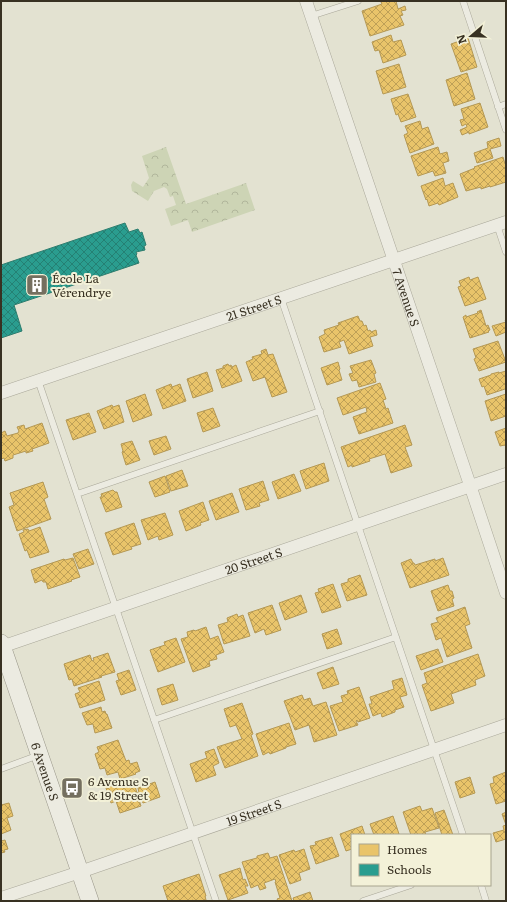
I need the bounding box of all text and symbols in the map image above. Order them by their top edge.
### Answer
north arrow [451,16,491,56]
text: N [452,33,470,47]
street label: 7 Avenue S [388,266,425,329]
place label: École La Vérendrye [52,269,111,301]
building icon: École La Vérendrye [24,272,50,298]
street label: 21 Street S [224,290,284,325]
street label: 20 Street S [223,542,285,579]
street label: 6 Avenue S [27,740,64,803]
place label: 6 Avenue S & 19 Street [88,772,149,804]
bus stop icon: 6 Avenue S & 19 Street [59,775,85,801]
street label: 19 Street S [224,794,284,830]
legend [351,834,491,886]
text: Homes [387,840,427,858]
text: Schools [387,860,432,878]

